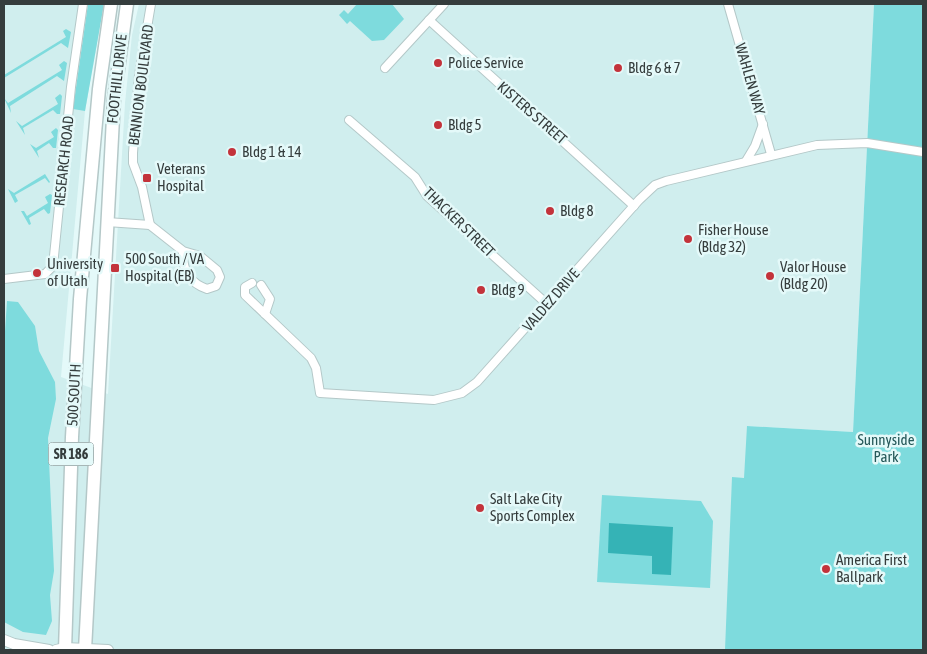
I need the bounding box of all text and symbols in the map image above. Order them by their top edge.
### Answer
street label: BENNION BOULEVARD [125,23,156,146]
street label: FOOTHILL DRIVE [103,33,130,124]
street label: WAHLEN WAY [732,41,769,117]
place label: Police Service [448,54,524,71]
marker: Police Service [432,57,444,69]
place label: Bldg 6 & 7 [628,59,681,76]
marker: Bldg 6 & 7 [612,62,624,74]
street label: KISTERS STREET [494,78,571,148]
street label: RESEARCH ROAD [50,115,77,207]
place label: Bldg 5 [448,116,482,133]
marker: Bldg 5 [432,119,444,131]
place label: Bldg 1 & 14 [242,143,302,160]
marker: Bldg 1 & 14 [226,146,238,158]
place label: Veterans Hospital [157,160,205,194]
marker: Veterans Hospital [141,172,153,184]
street label: THACKER STREET [420,183,499,260]
place label: Bldg 8 [560,202,594,219]
marker: Bldg 8 [544,205,556,217]
place label: Fisher House (Bldg 32) [698,221,769,255]
marker: Fisher House (Bldg 32) [682,233,694,245]
place label: 500 South / VA Hospital (EB) [125,250,205,284]
place label: University of Utah [47,255,103,289]
place label: Valor House (Bldg 20) [780,258,847,292]
marker: 500 South / VA Hospital (EB) [109,262,121,274]
street label: VALDEZ DRIVE [519,264,583,334]
marker: University of Utah [31,267,43,279]
marker: Valor House (Bldg 20) [764,270,776,282]
place label: Bldg 9 [491,281,525,298]
marker: Bldg 9 [475,284,487,296]
street label: 500 SOUTH [63,363,84,427]
park label: Sunnyside Park [858,431,915,465]
road number: SR 186 [48,442,94,466]
place label: Salt Lake City Sports Complex [490,490,575,524]
marker: Salt Lake City Sports Complex [474,502,486,514]
place label: America First Ballpark [836,551,907,585]
marker: America First Ballpark [820,563,832,575]

